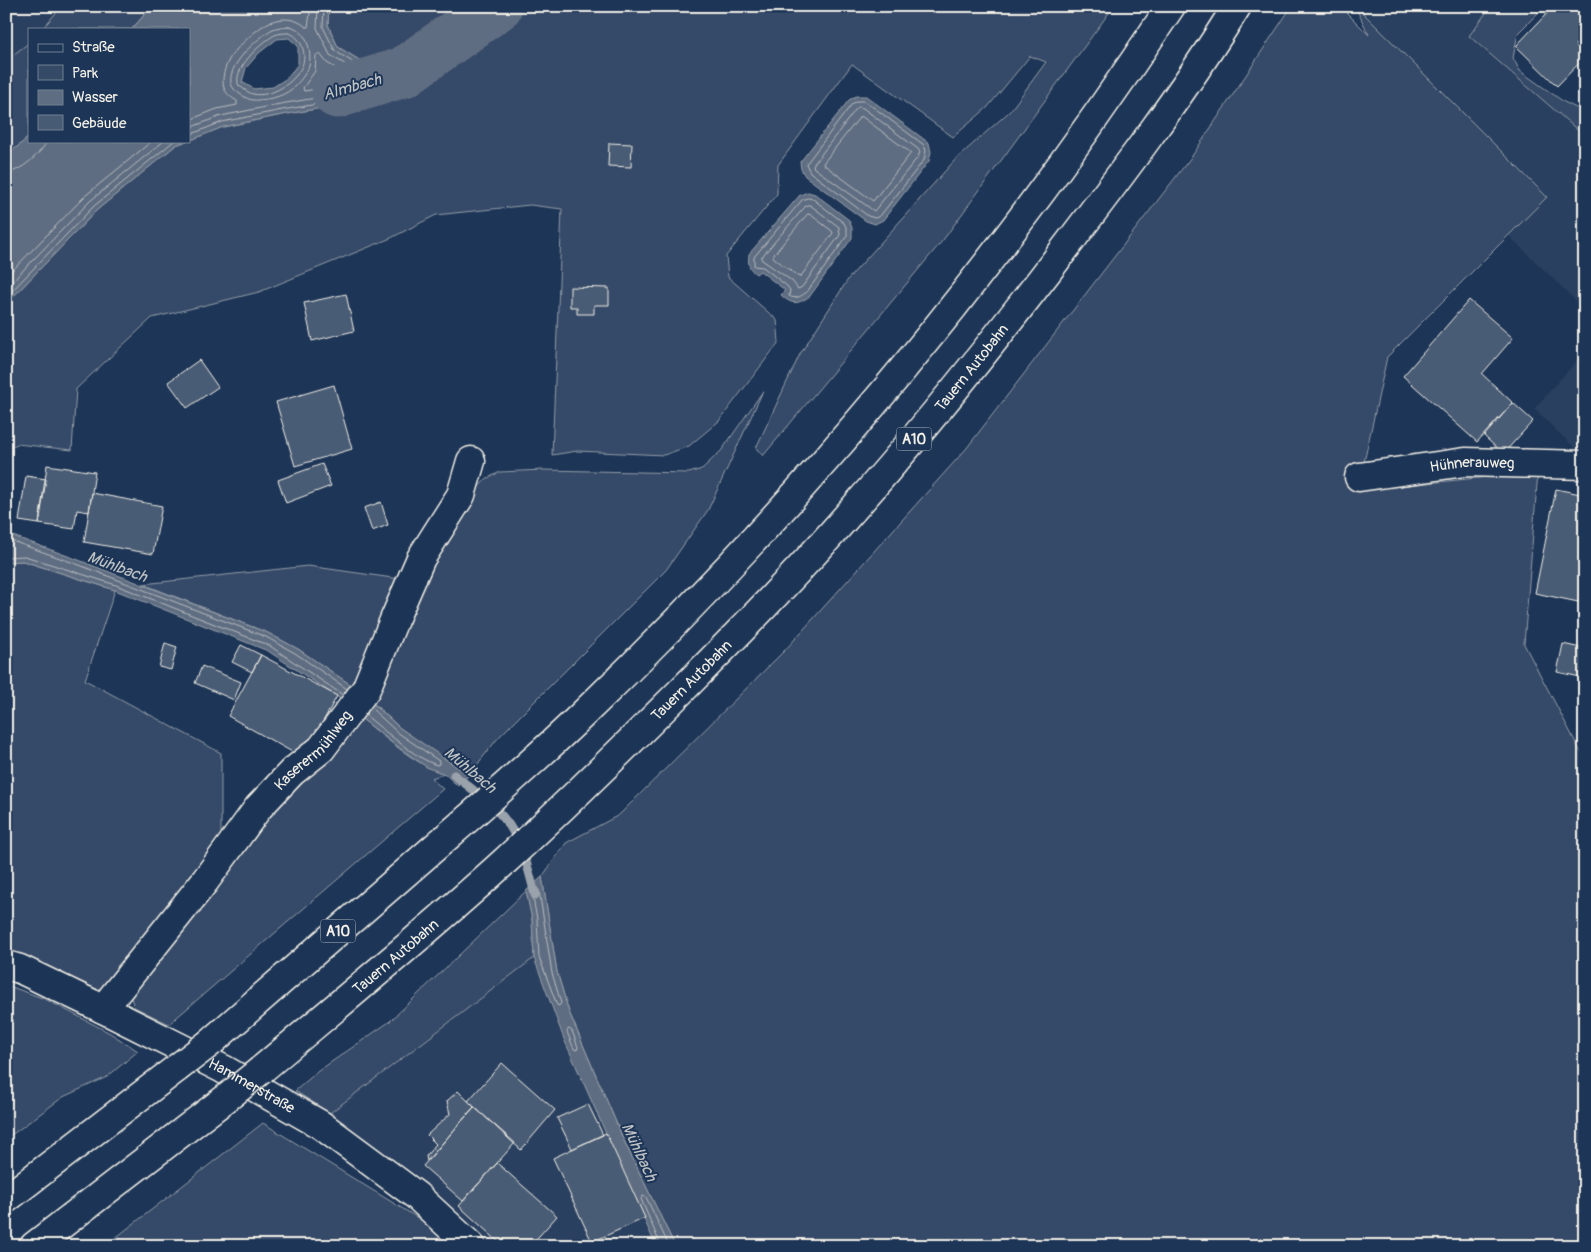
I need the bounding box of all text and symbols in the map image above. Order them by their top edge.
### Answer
legend [28,28,190,142]
text: Straße [72,38,115,57]
text: Park [72,64,99,83]
water label: Almbach [321,69,385,105]
text: Wasser [72,88,119,107]
text: Gebäude [72,114,127,133]
street label: Tauern Autobahn [931,320,1013,415]
road number: A10 [896,428,932,450]
street label: Hühnerauweg [1429,452,1515,476]
water label: Mühlbach [84,547,151,588]
street label: Tauern Autobahn [647,636,736,725]
street label: Kaserermühlweg [270,707,356,794]
water label: Mühlbach [440,742,501,799]
street label: Tauern Autobahn [349,915,443,999]
road number: A10 [320,919,356,942]
street label: Hammerstraße [205,1054,299,1118]
water label: Mühlbach [617,1120,662,1186]

